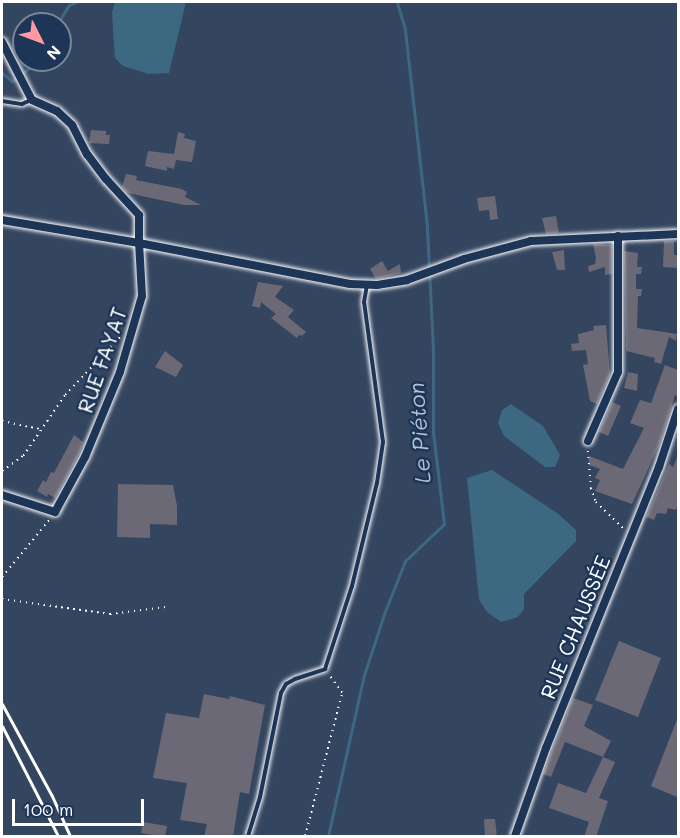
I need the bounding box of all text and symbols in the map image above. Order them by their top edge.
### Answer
north arrow [12,12,72,72]
text: N [42,41,66,65]
street label: RUE FAYAT [72,304,132,416]
water label: Le Piéton [402,382,436,484]
street label: RUE CHAUSSÉE [535,552,615,702]
scale bar [15,787,147,825]
text: 100 m [23,797,73,821]

